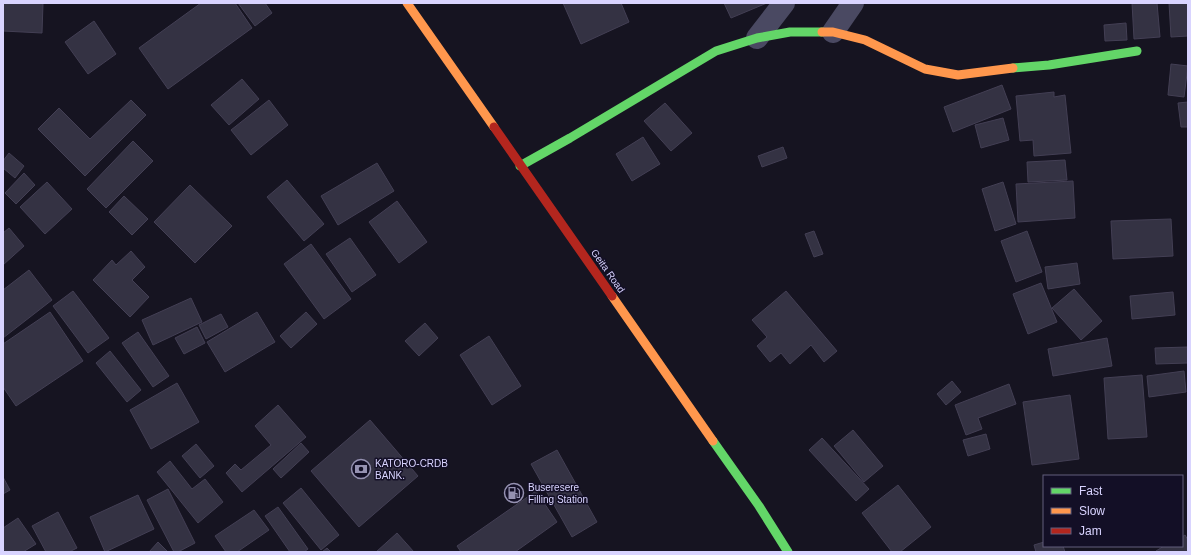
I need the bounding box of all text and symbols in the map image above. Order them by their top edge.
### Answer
street label: Geita Road [589,247,627,295]
bank icon: KATORO-CRDB BANK. [350,458,372,480]
place label: KATORO-CRDB BANK. [375,458,448,481]
legend [1043,475,1183,547]
fuel station icon: Buseresere Filling Station [503,482,525,504]
place label: Buseresere Filling Station [528,482,588,505]
text: Fast [1079,484,1103,498]
text: Slow [1079,504,1105,518]
text: Jam [1079,524,1102,538]

